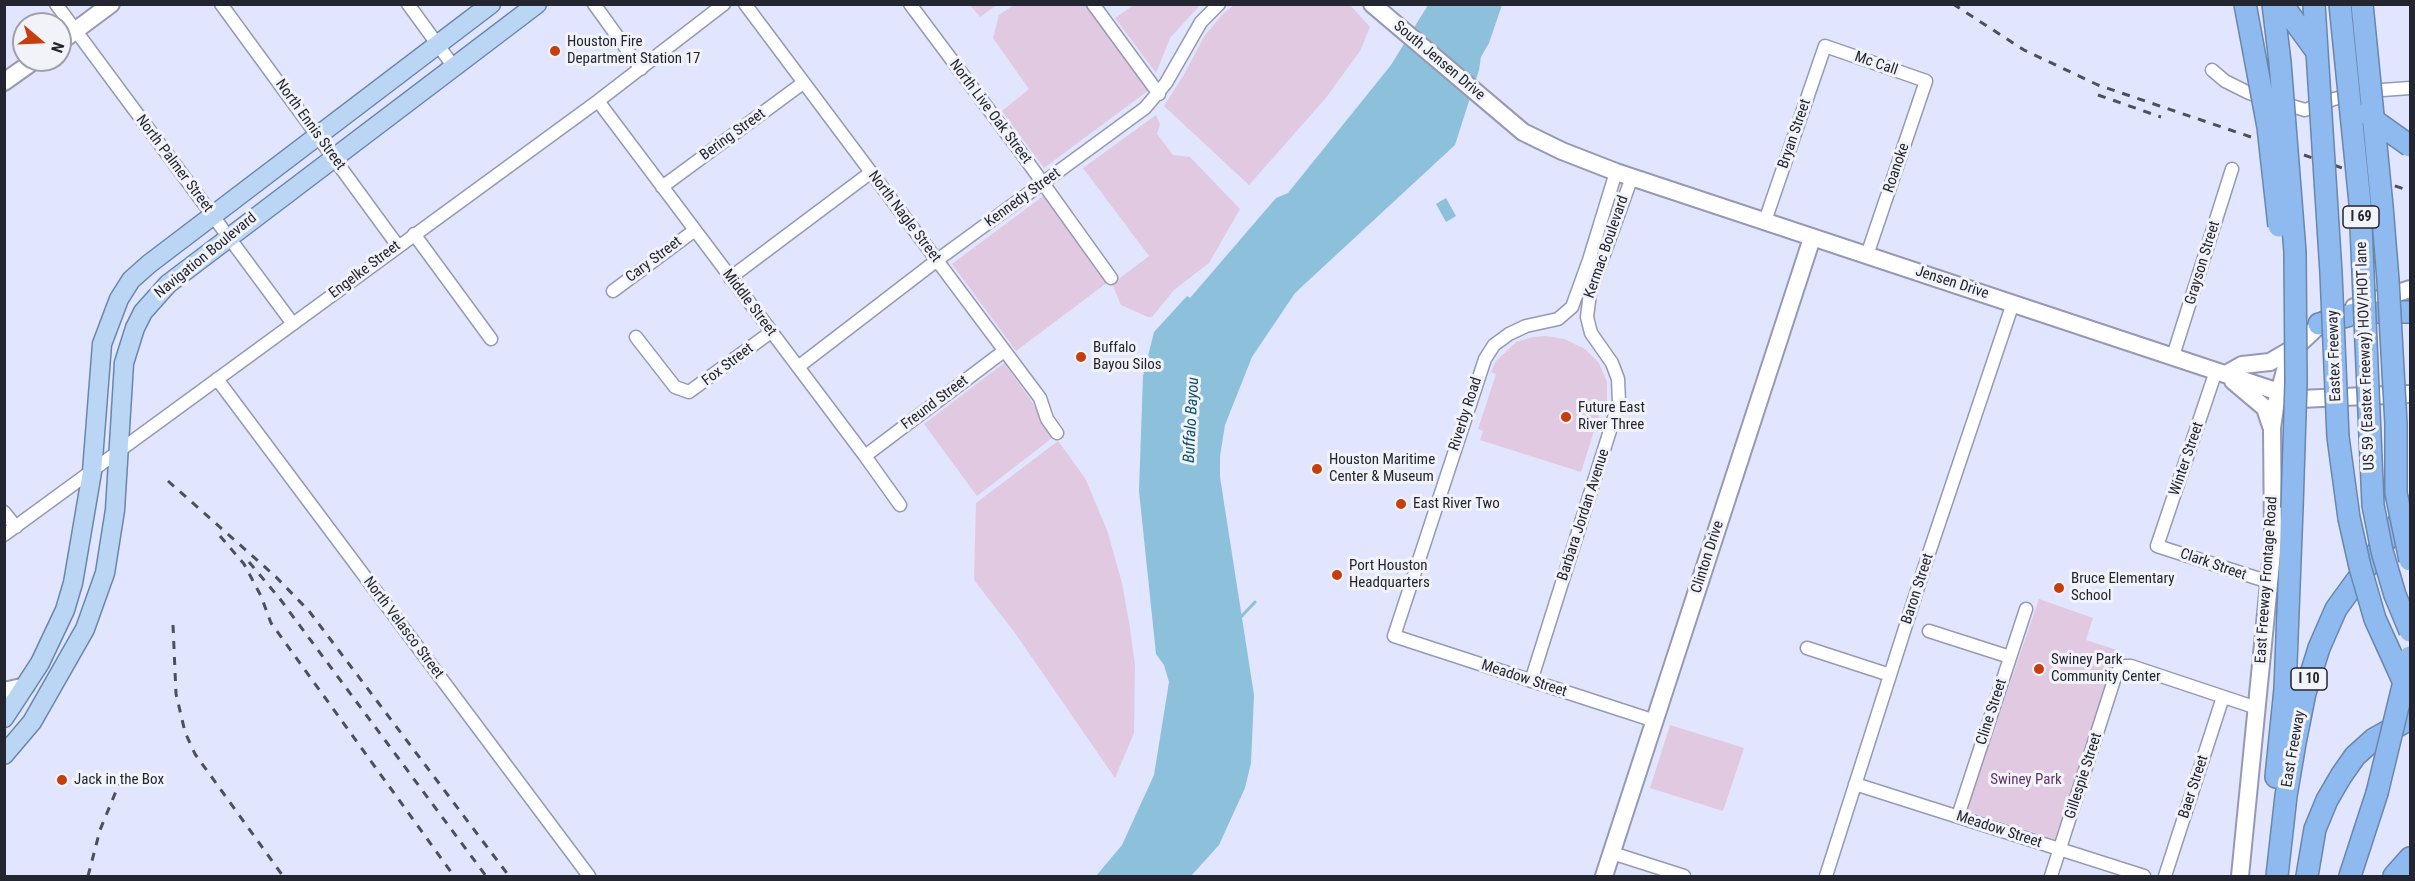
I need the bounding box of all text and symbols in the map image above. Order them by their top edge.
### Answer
north arrow [12,12,72,72]
street label: South Jensen Drive [1390,18,1488,104]
place label: Houston Fire Department Station 17 [567,33,700,68]
text: N [47,40,68,55]
marker: Houston Fire Department Station 17 [548,44,562,58]
street label: Mc Call [1852,48,1900,80]
street label: North Live Oak Street [945,56,1035,168]
street label: North Ennis Street [271,76,349,174]
street label: Bryan Street [1775,97,1815,171]
street label: Bering Street [697,105,769,165]
street label: North Palmer Street [132,112,216,216]
street label: Roanoke [1880,141,1914,195]
street label: Kennedy Street [982,165,1064,231]
street label: North Nagle Street [864,168,944,266]
street label: Kermac Boulevard [1581,193,1633,301]
road number: I 69 [2343,206,2379,228]
street label: Navigation Boulevard [152,209,260,303]
street label: Grayson Street [2182,219,2224,307]
street label: Cary Street [623,233,685,287]
street label: Engelke Street [326,237,404,303]
street label: US 59 (Eastex Freeway) HOV/HOT lane [2353,241,2379,471]
street label: Jensen Drive [1913,263,1991,303]
street label: Middle Street [718,266,780,340]
street label: Eastex Freeway [2324,310,2346,402]
place label: Buffalo Bayou Silos [1093,339,1162,374]
street label: Fox Street [699,340,757,390]
marker: Buffalo Bayou Silos [1074,350,1088,364]
street label: Freund Street [898,372,972,434]
street label: Riverby Road [1446,375,1486,453]
water label: Buffalo Bayou [1180,377,1204,463]
place label: Future East River Three [1578,399,1645,434]
marker: Future East River Three [1559,410,1573,424]
street label: Winter Street [2166,420,2208,498]
street label: Barbara Jordan Avenue [1554,447,1614,583]
place label: Houston Maritime Center & Museum [1329,451,1435,486]
marker: Houston Maritime Center & Museum [1310,462,1324,476]
place label: East River Two [1413,495,1500,513]
street label: East Freeway Frontage Road [2252,496,2282,664]
marker: East River Two [1394,497,1408,511]
street label: Clinton Drive [1688,519,1728,595]
street label: Clark Street [2177,545,2249,585]
street label: Baron Street [1898,551,1938,627]
place label: Port Houston Headquarters [1349,557,1430,592]
marker: Port Houston Headquarters [1330,568,1344,582]
place label: Bruce Elementary School [2071,570,2175,605]
street label: North Velasco Street [359,574,447,682]
marker: Bruce Elementary School [2052,581,2066,595]
place label: Swiney Park Community Center [2051,651,2161,686]
street label: Meadow Street [1479,657,1569,701]
marker: Swiney Park Community Center [2032,662,2046,676]
road number: I 10 [2291,668,2327,690]
street label: Cline Street [1973,677,2011,747]
street label: East Freeway [2278,709,2310,789]
street label: Gillespie Street [2062,731,2106,821]
street label: Baer Street [2175,753,2213,821]
place label: Jack in the Box [74,771,164,789]
park label: Swiney Park [1990,771,2062,789]
marker: Jack in the Box [55,773,69,787]
street label: Meadow Street [1954,808,2044,852]

